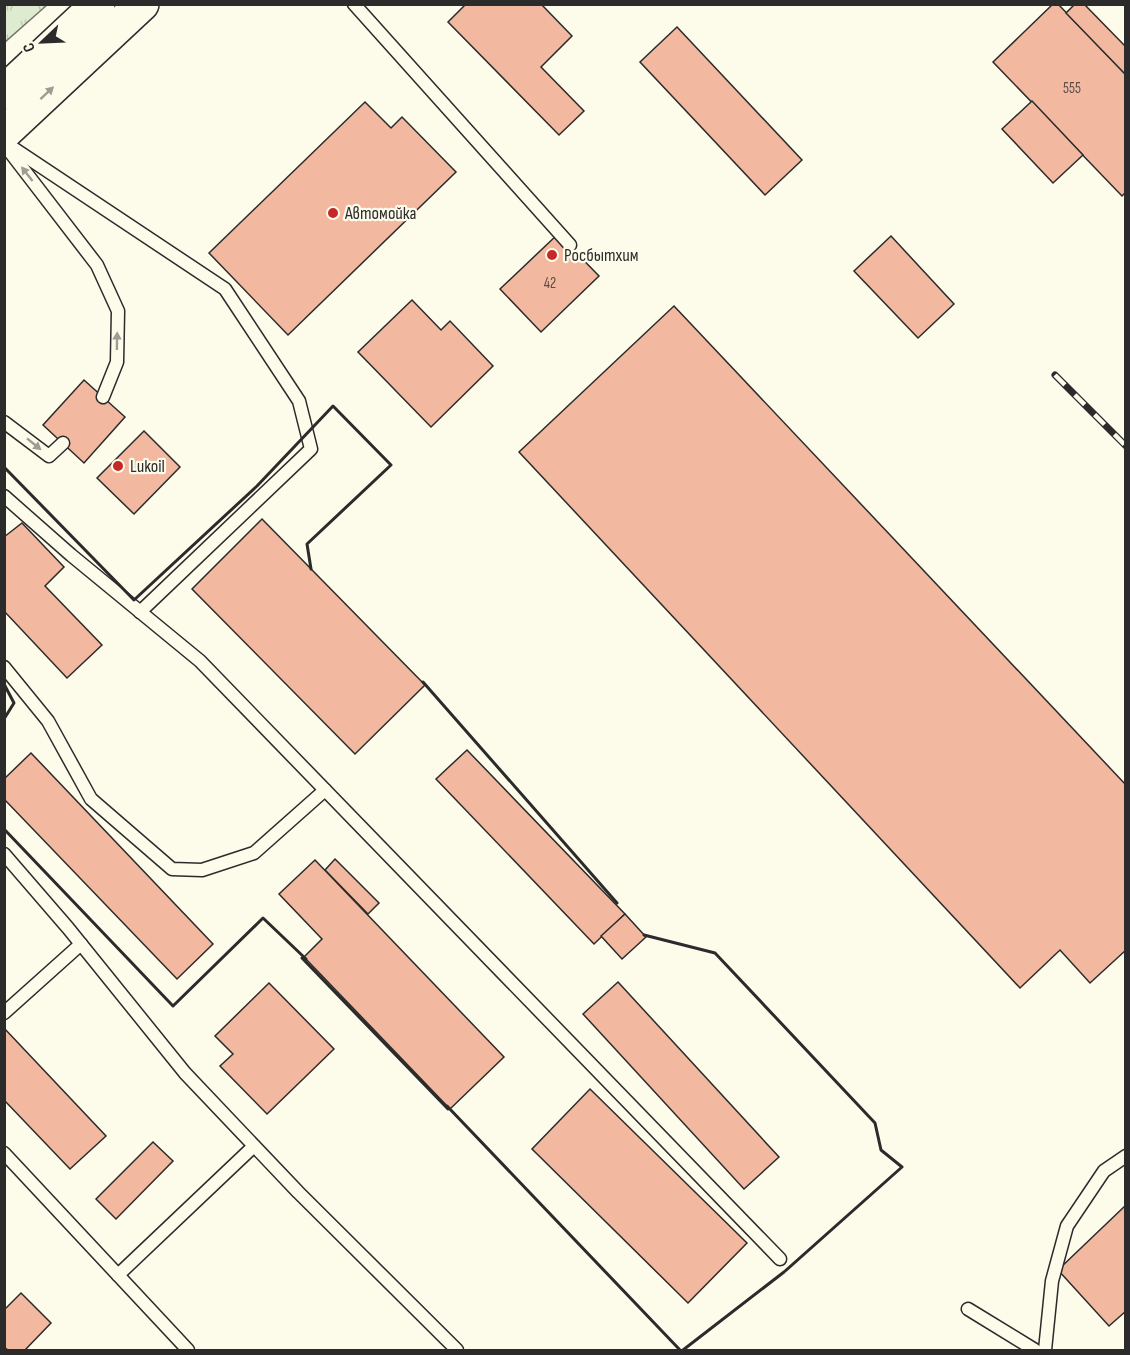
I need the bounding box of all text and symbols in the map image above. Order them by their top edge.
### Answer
north arrow [12,12,72,72]
text: С [19,40,40,55]
house number: 555 [1063,79,1081,98]
one-way arrow [40,86,55,100]
one-way arrow [21,166,33,182]
place label: Автомойка [344,203,417,224]
marker: Автомойка [326,206,340,220]
place label: Росбытхим [564,245,639,266]
marker: Росбытхим [545,248,559,262]
house number: 42 [544,274,556,293]
one-way arrow [112,331,122,350]
one-way arrow [27,437,42,450]
place label: Lukoil [130,456,165,477]
marker: Lukoil [111,459,125,473]

